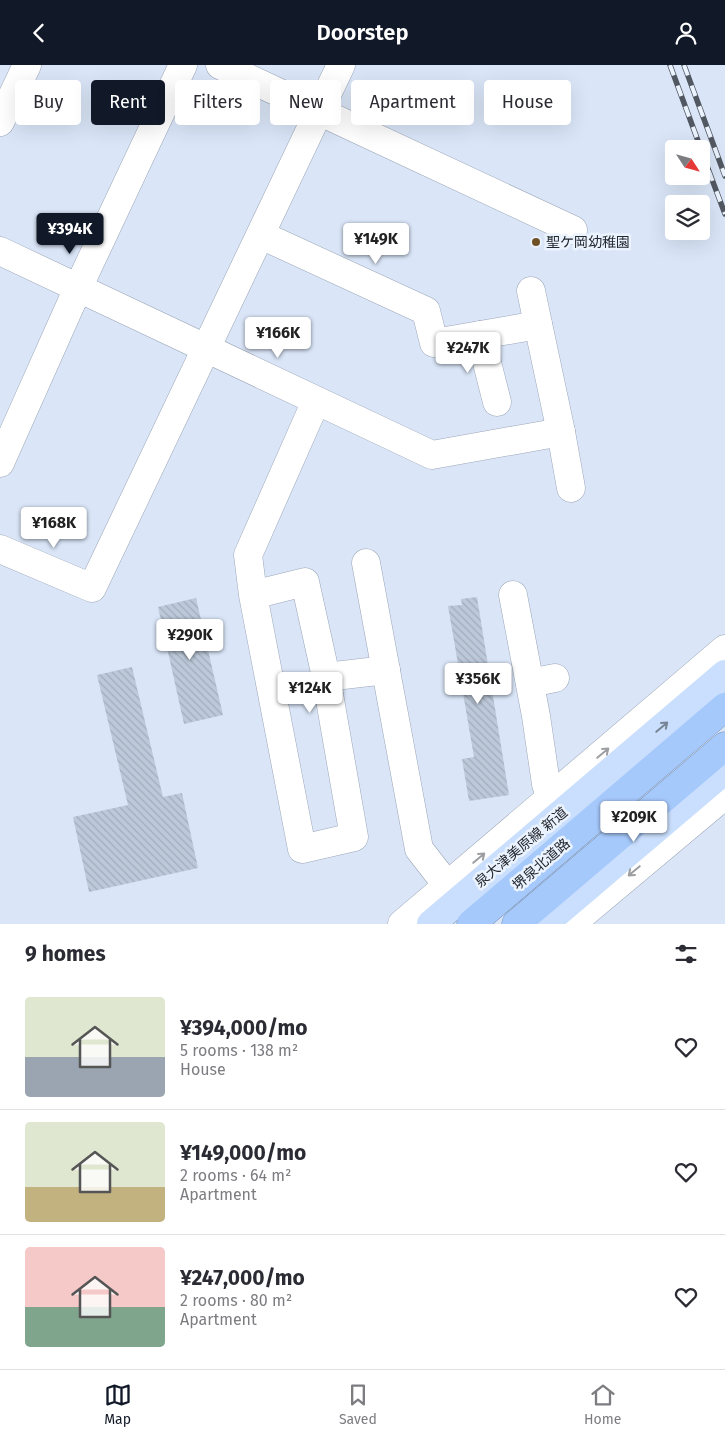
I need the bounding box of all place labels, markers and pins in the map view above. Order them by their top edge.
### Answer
pin: ¥394K [35,213,105,255]
pin: ¥149K [341,223,411,265]
place label: 聖ケ岡幼稚園 [546,234,630,251]
marker: 聖ケ岡幼稚園 [530,236,542,248]
pin: ¥166K [243,317,313,359]
pin: ¥247K [433,331,503,374]
pin: ¥168K [19,507,89,549]
pin: ¥290K [155,619,225,661]
pin: ¥356K [443,663,513,705]
pin: ¥124K [275,671,345,714]
pin: ¥209K [599,801,669,843]

